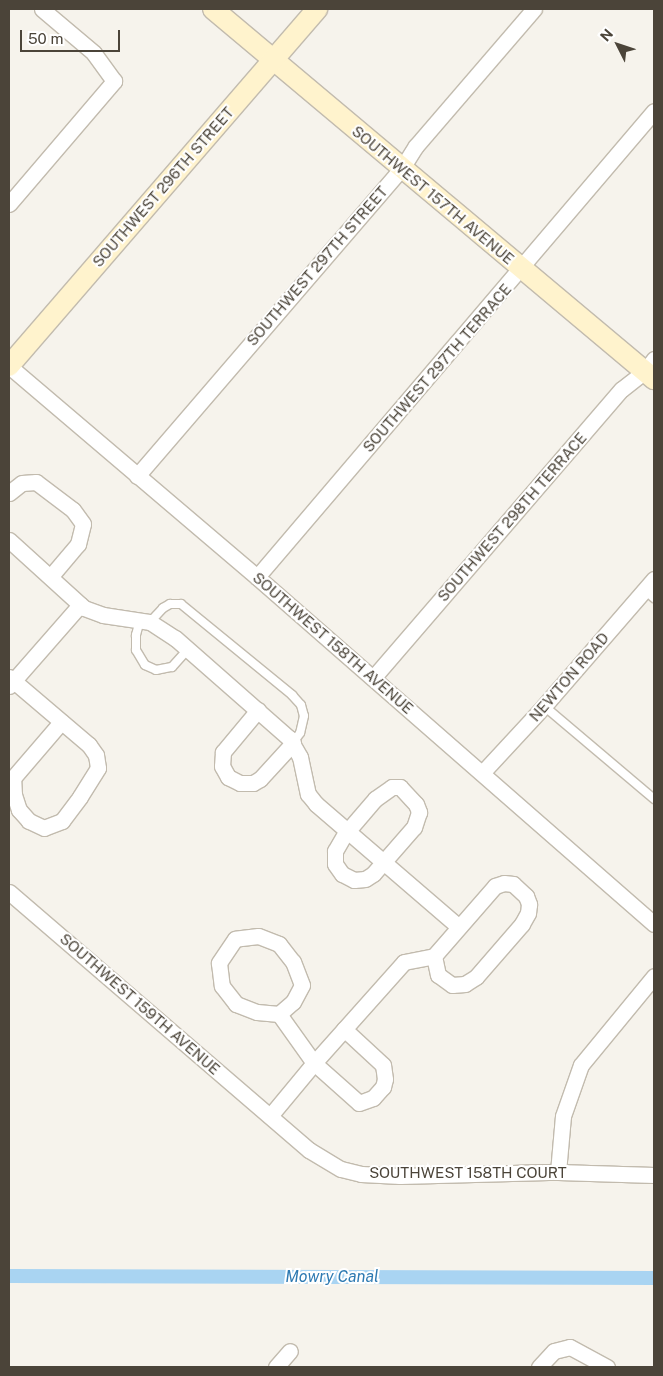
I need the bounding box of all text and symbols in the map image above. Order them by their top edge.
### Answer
scale bar [22,20,122,52]
north arrow [593,20,643,70]
text: N [597,26,616,45]
text: 50 m [28,30,63,47]
street label: SOUTHWEST 296TH STREET [89,103,237,271]
street label: SOUTHWEST 157TH AVENUE [348,122,518,268]
street label: SOUTHWEST 297TH STREET [243,183,391,349]
street label: SOUTHWEST 297TH TERRACE [359,280,515,456]
street label: SOUTHWEST 298TH TERRACE [434,429,590,605]
street label: SOUTHWEST 158TH AVENUE [249,568,417,718]
street label: NEWTON ROAD [526,629,612,725]
street label: SOUTHWEST 159TH AVENUE [56,930,224,1078]
street label: SOUTHWEST 158TH COURT [369,1164,567,1182]
water label: Mowry Canal [285,1267,379,1287]

